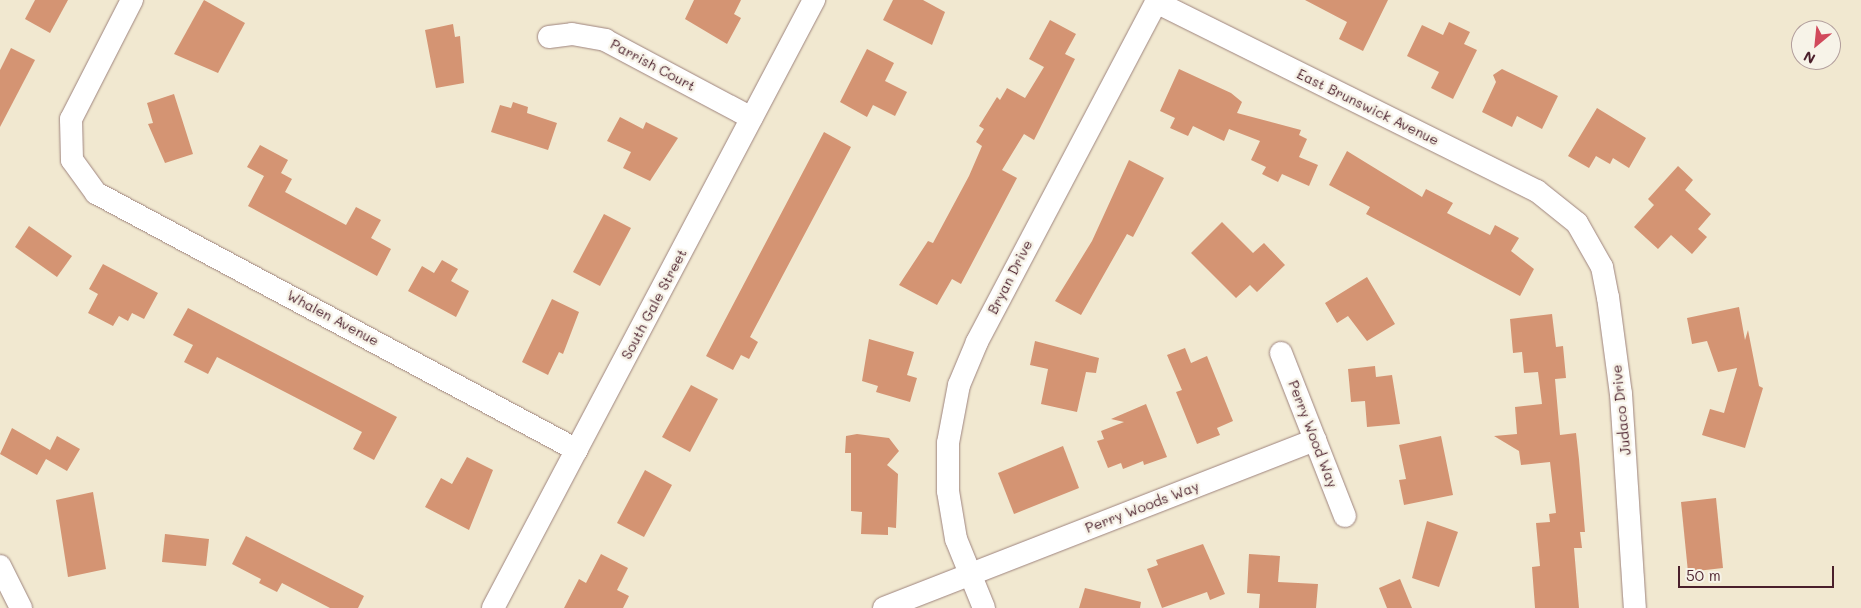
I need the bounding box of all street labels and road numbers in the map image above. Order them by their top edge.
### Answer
street label: Parrish Court [608,36,698,94]
street label: East Brunswick Avenue [1294,65,1442,149]
street label: Bryan Drive [984,237,1036,317]
street label: South Gale Street [618,246,690,362]
street label: Whalen Avenue [284,287,382,349]
street label: Judaco Drive [1608,364,1634,456]
street label: Perry Wood Way [1285,378,1341,490]
street label: Perry Woods Way [1083,478,1201,536]

